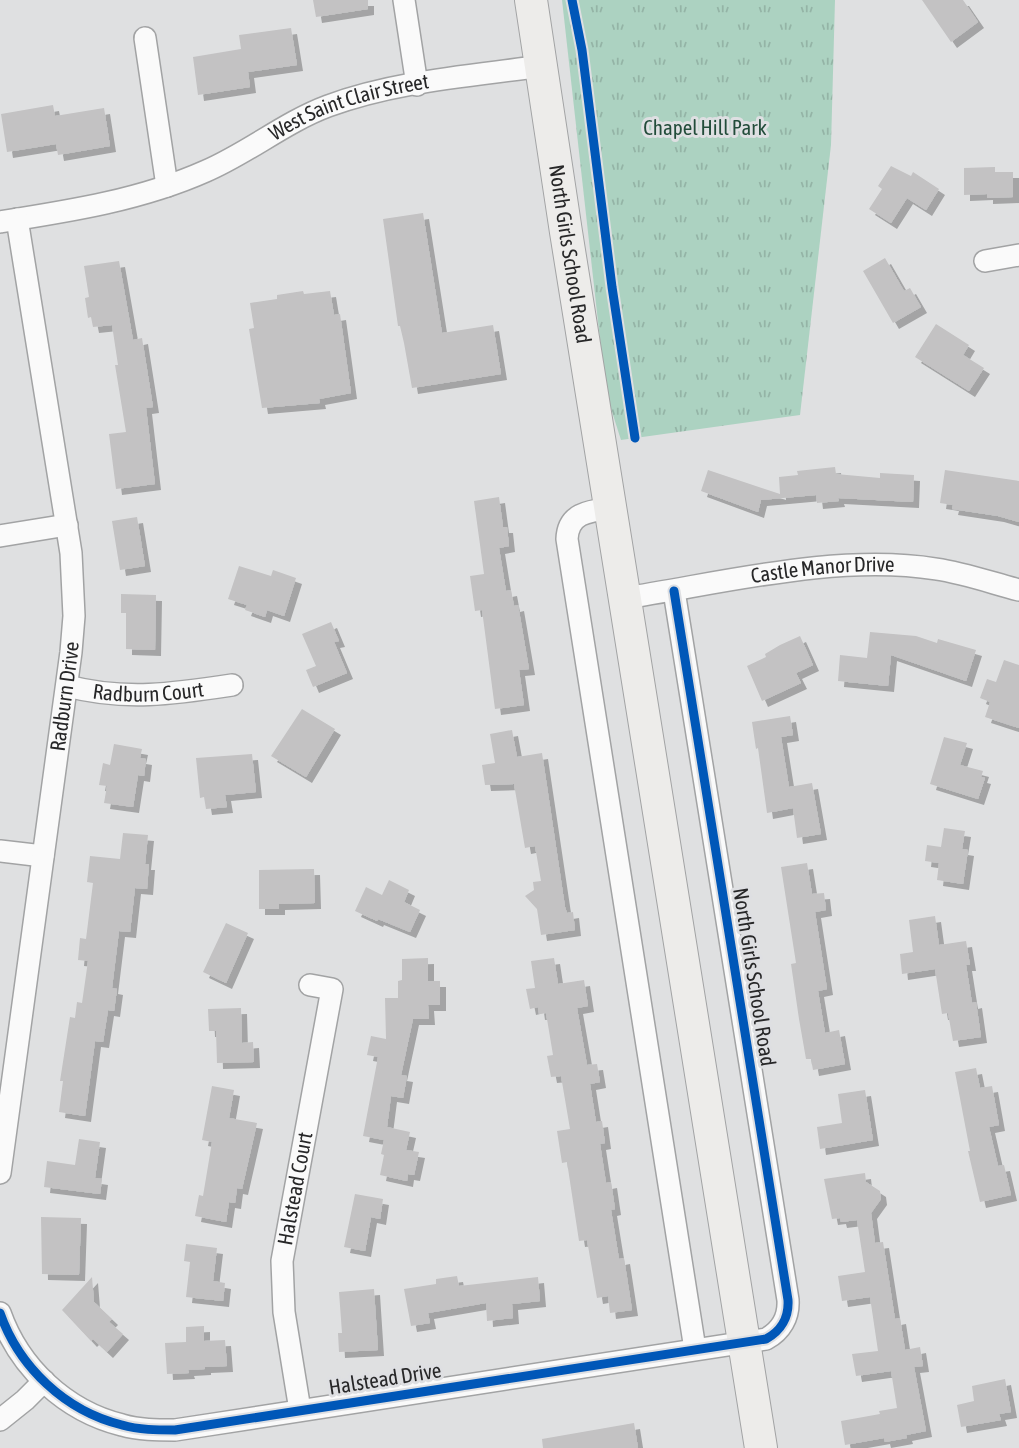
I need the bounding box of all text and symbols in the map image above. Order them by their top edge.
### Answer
street label: West Saint Clair Street [264,68,430,145]
park label: Chapel Hill Park [643,115,767,139]
street label: North Girls School Road [545,163,597,345]
street label: Castle Manor Drive [749,551,895,587]
street label: Radburn Drive [45,641,83,753]
street label: Radburn Court [91,676,205,706]
street label: North Girls School Road [729,886,781,1068]
street label: Halstead Court [272,1130,316,1247]
street label: Halstead Drive [327,1357,443,1399]

